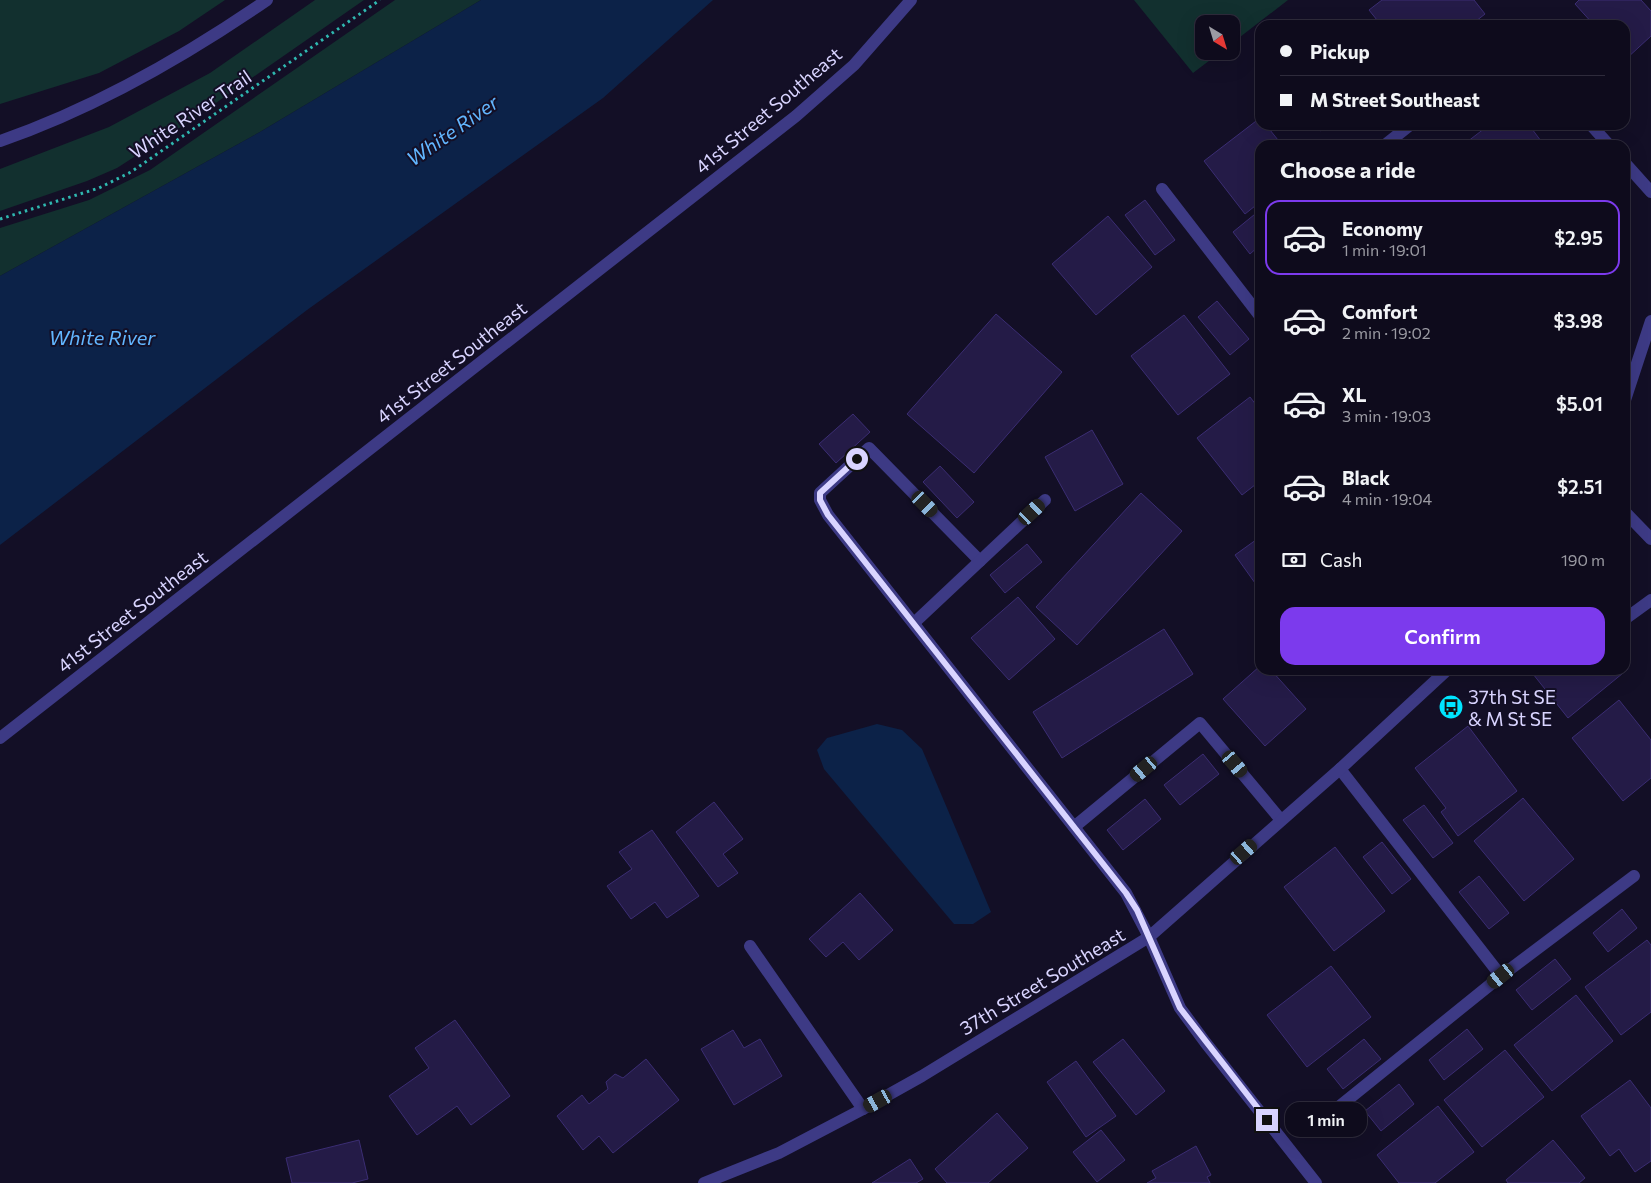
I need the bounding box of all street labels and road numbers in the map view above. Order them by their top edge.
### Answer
street label: 41st Street Southeast [690,42,846,178]
street label: White River Trail [125,65,255,163]
street label: 41st Street Southeast [371,296,531,428]
street label: 41st Street Southeast [52,545,212,677]
street label: 37th Street Southeast [955,922,1129,1039]

